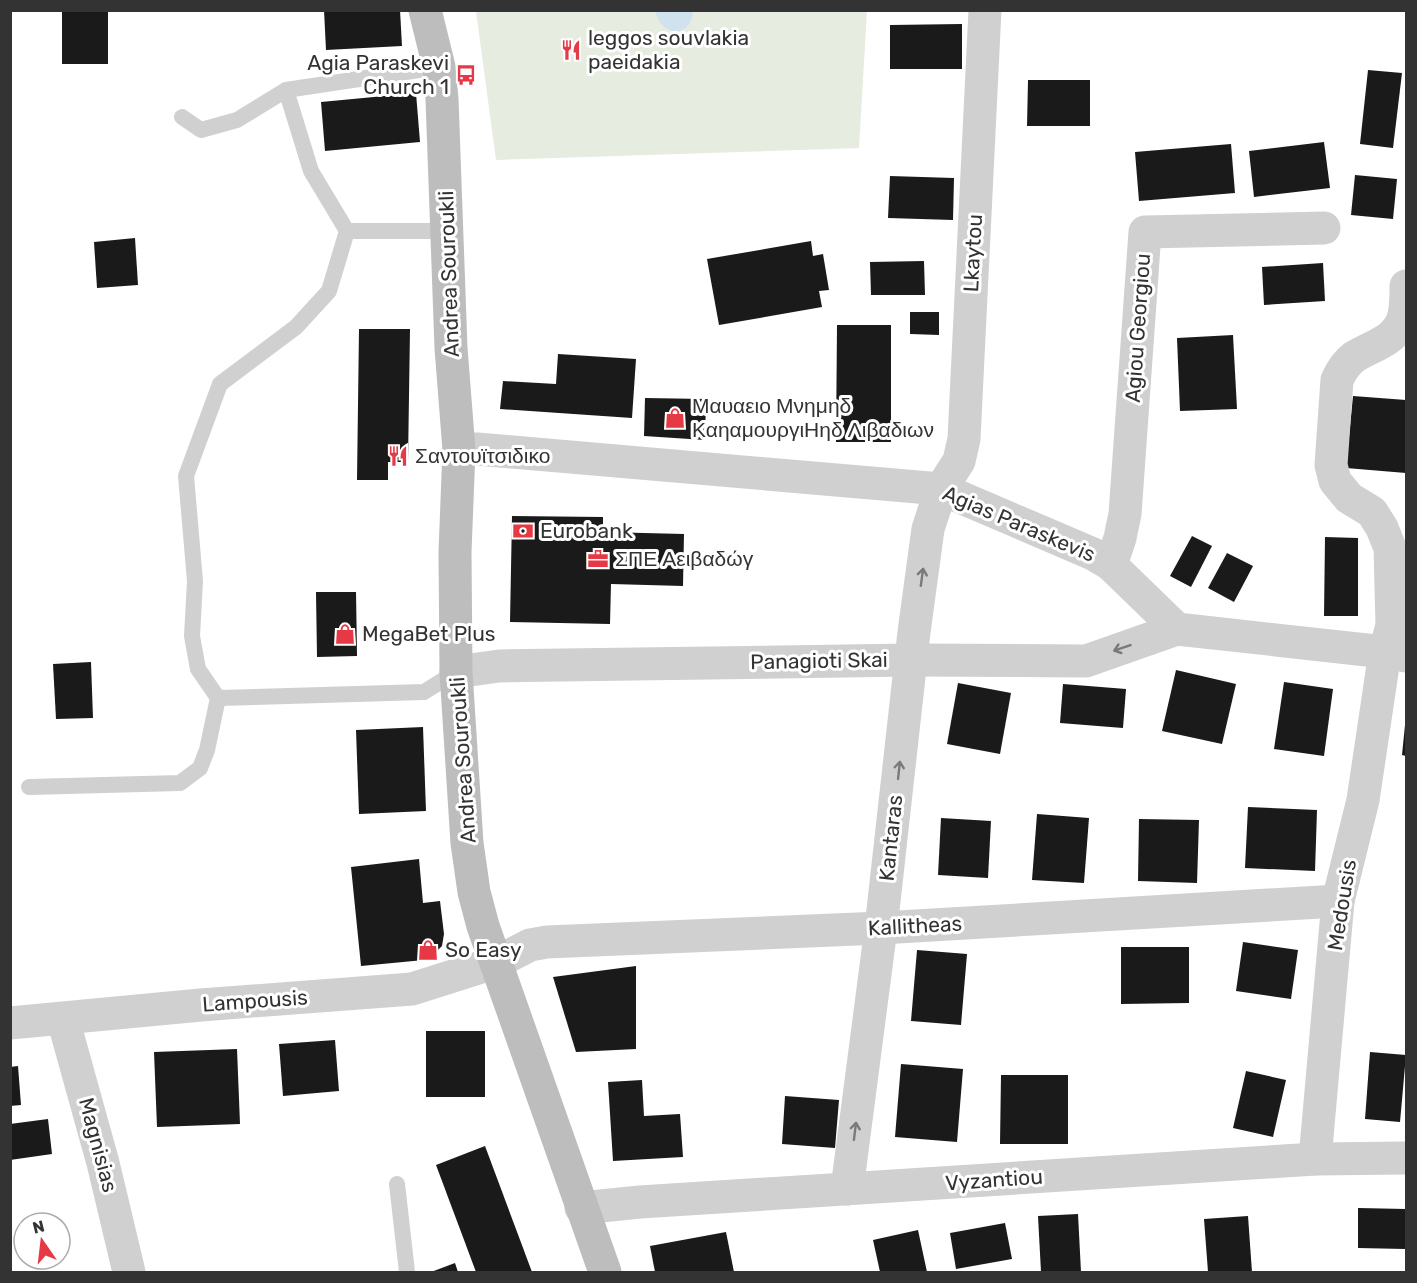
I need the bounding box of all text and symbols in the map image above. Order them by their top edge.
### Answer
place label: leggos souvlakia paeidakia [588,25,749,74]
restaurant icon: leggos souvlakia paeidakia [559,38,583,62]
place label: Agia Paraskevi Church 1 [307,50,449,99]
bus stop icon: Agia Paraskevi Church 1 [454,63,478,87]
street label: Andrea Souroukli [433,190,464,358]
street label: Lkaytou [958,213,987,293]
street label: Agiou Georgiou [1120,252,1155,403]
place label: Μαυαειο Μνημηδ ΚαηαμουργιΗηδ Λιβαδιων [692,393,934,442]
shop icon: Μαυαειο Μνημηδ ΚαηαμουργιΗηδ Λιβαδιων [663,406,687,430]
place label: Σαντουϊτσιδικο [415,443,550,468]
restaurant icon: Σαντουϊτσιδικο [386,444,410,468]
street label: Agias Paraskevis [939,480,1099,567]
place label: Eurobank [540,518,633,543]
bank icon: Eurobank [511,519,535,543]
place label: ΣΠΕ Αειβαδώγ [615,546,754,571]
office icon: ΣΠΕ Αειβαδώγ [586,547,610,571]
one-way arrow [916,567,927,587]
place label: MegaBet Plus [362,621,496,646]
shop icon: MegaBet Plus [333,622,357,646]
one-way arrow [1113,644,1132,655]
street label: Panagioti Skai [750,647,888,674]
street label: Andrea Souroukli [444,676,481,844]
one-way arrow [894,761,905,781]
street label: Kantaras [874,794,907,882]
street label: Medousis [1322,857,1361,952]
street label: Kallitheas [867,911,963,940]
place label: So Easy [445,937,522,962]
shop icon: So Easy [416,938,440,962]
street label: Lampousis [201,984,309,1017]
street label: Magnisias [74,1095,123,1195]
one-way arrow [850,1121,861,1141]
street label: Vyzantiou [944,1164,1044,1195]
north arrow [12,1211,72,1271]
text: N [31,1216,46,1238]

